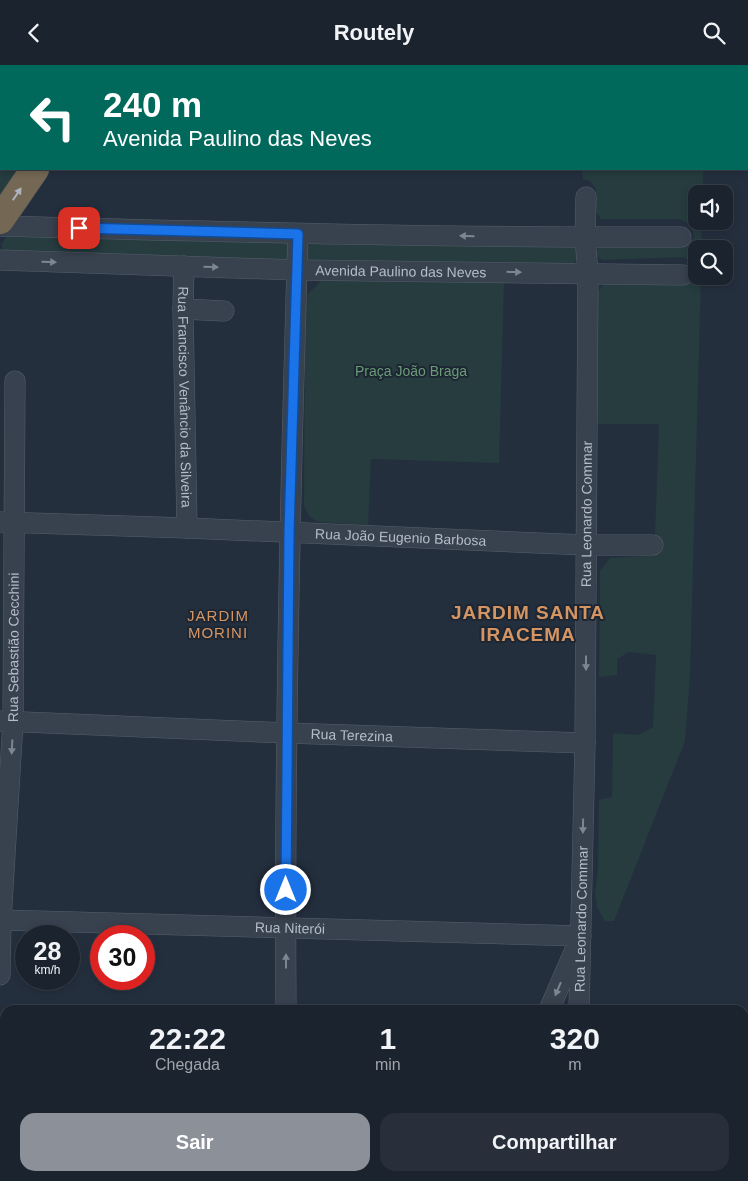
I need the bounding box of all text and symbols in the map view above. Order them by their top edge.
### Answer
icon: back [20,19,48,47]
icon: search [700,19,728,47]
text: Routely [334,20,414,45]
icon: left [20,85,85,150]
text: 240 m [103,85,202,124]
text: Avenida Paulino das Neves [103,126,372,151]
map controls [688,185,733,285]
button: sound [688,185,733,230]
one-way arrow [12,188,22,201]
pin [58,207,100,249]
icon: arrive [65,214,93,242]
one-way arrow [458,232,474,240]
button: search [688,240,733,285]
one-way arrow [41,258,57,266]
street label: Avenida Paulino das Neves [315,262,487,280]
one-way arrow [203,263,219,271]
one-way arrow [506,268,522,276]
street label: Rua Francisco Venâncio da Silveira [175,286,195,508]
park label: Praça João Braga [355,363,467,379]
street label: Rua Leonardo Commar [578,440,595,587]
street label: Rua João Eugenio Barbosa [315,525,487,549]
street label: Rua Sebastião Cecchini [5,573,22,722]
district label: JARDIM SANTA IRACEMA [451,602,605,645]
district label: JARDIM MORINI [187,607,249,641]
one-way arrow [582,656,590,672]
street label: Rua Terezina [310,726,393,745]
one-way arrow [7,739,15,755]
one-way arrow [579,818,587,834]
street label: Rua Leonardo Commar [571,845,591,992]
position arrow [259,863,311,915]
street label: Rua Niterói [255,919,325,937]
speed limit sign: 30 [90,925,155,990]
text: 28 [34,937,61,965]
one-way arrow [282,953,290,969]
text: km/h [34,963,61,977]
one-way arrow [553,982,561,996]
text: 22:22 [149,1022,226,1055]
text: 1 [379,1022,396,1055]
text: 320 [550,1022,600,1055]
text: Chegada [155,1056,220,1073]
text: min [375,1056,401,1073]
text: m [568,1056,581,1073]
button: Sair [20,1113,370,1171]
button: Compartilhar [380,1113,729,1171]

